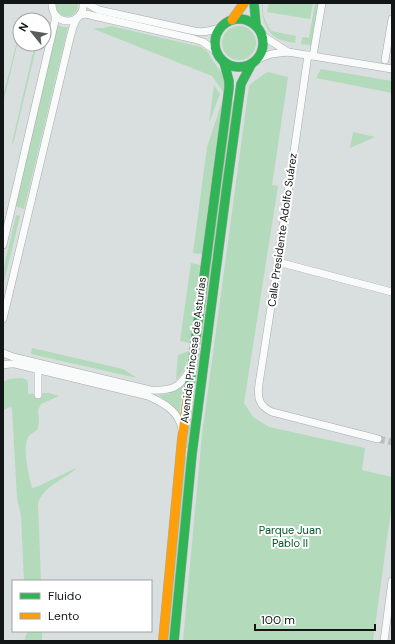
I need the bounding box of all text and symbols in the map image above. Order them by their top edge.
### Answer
north arrow [12,12,52,52]
text: N [15,20,31,34]
street label: Calle Presidente Adolfo Suárez [264,152,300,308]
street label: Avenida Princesa de Asturias [177,276,209,424]
park label: Parque Juan Pablo II [259,523,321,550]
legend [12,580,152,632]
text: Fluido [48,588,82,604]
scale bar [255,606,375,632]
text: Lento [48,608,79,624]
text: 100 m [261,612,295,628]

